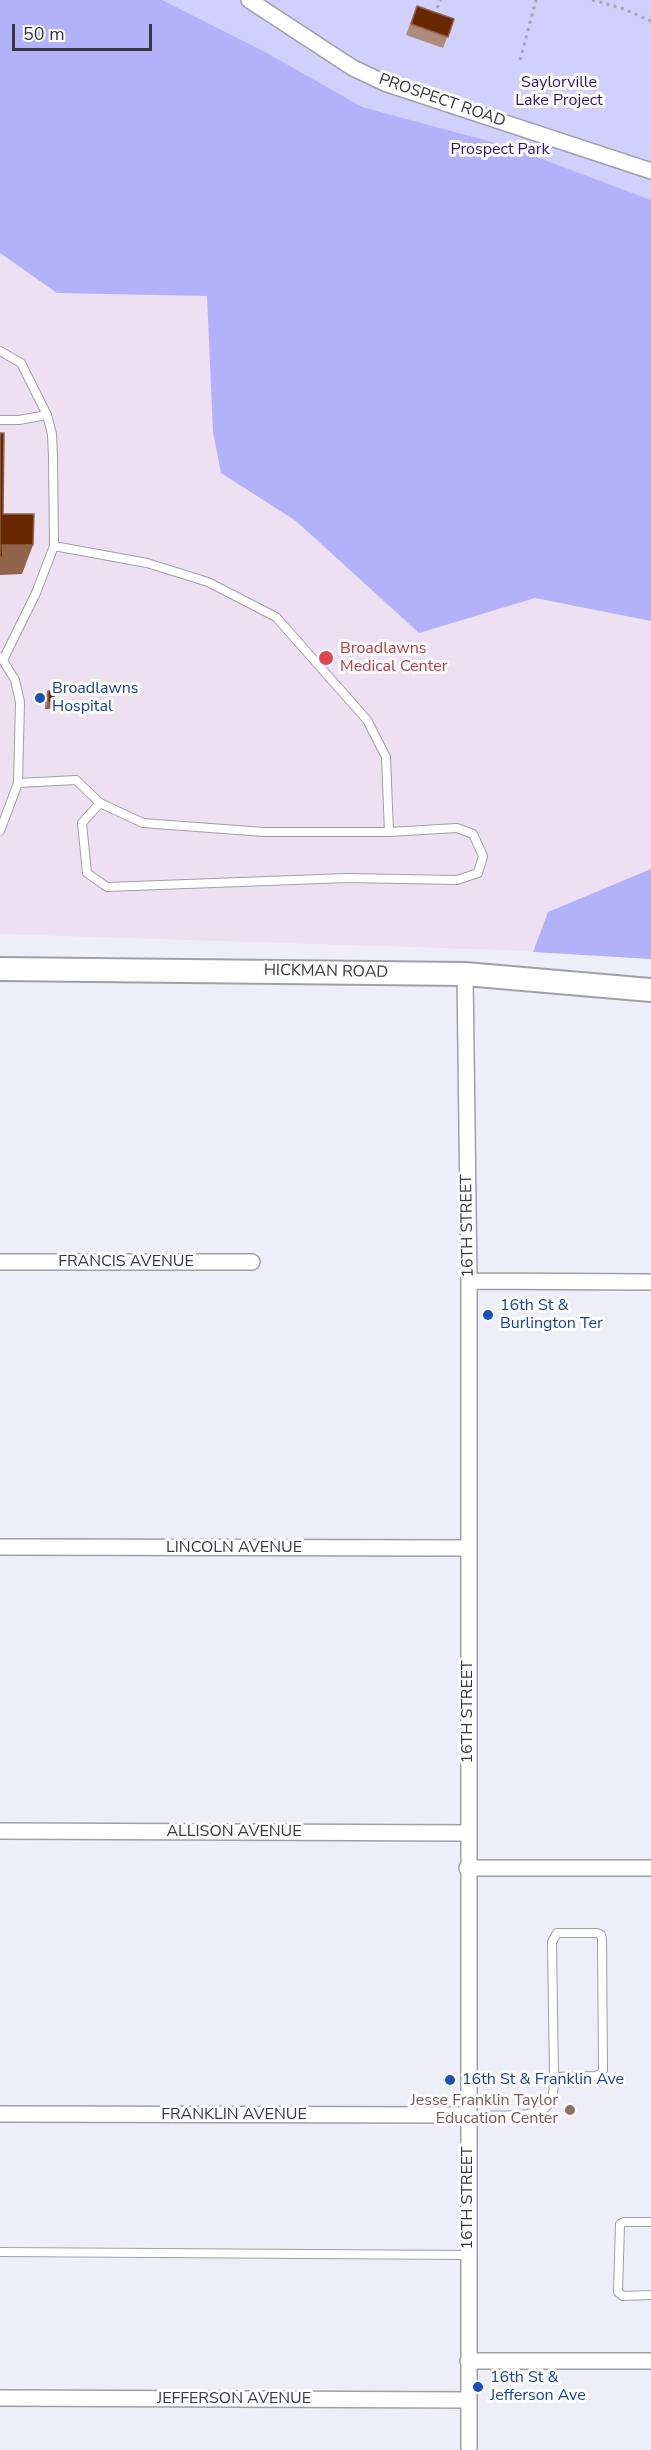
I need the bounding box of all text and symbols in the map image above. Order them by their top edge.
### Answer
scale bar [15,12,154,50]
text: 50 m [23,22,65,46]
street label: PROSPECT ROAD [376,70,508,132]
park label: Saylorville Lake Project [515,73,603,111]
park label: Prospect Park [450,140,550,160]
place label: Broadlawns Medical Center [340,639,447,677]
marker: Broadlawns Medical Center [317,649,335,667]
place label: Broadlawns Hospital [52,679,139,717]
marker: Broadlawns Hospital [33,691,47,705]
street label: HICKMAN ROAD [264,961,388,983]
street label: 16TH STREET [458,1174,478,1278]
street label: FRANCIS AVENUE [58,1252,194,1272]
place label: 16th St & Burlington Ter [500,1296,603,1334]
marker: 16th St & Burlington Ter [481,1308,495,1322]
street label: LINCOLN AVENUE [166,1538,302,1558]
street label: 16TH STREET [458,1660,478,1764]
street label: ALLISON AVENUE [166,1822,302,1842]
place label: 16th St & Franklin Ave [462,2070,624,2090]
marker: 16th St & Franklin Ave [443,2073,457,2087]
place label: Jesse Franklin Taylor Education Center [411,2091,558,2129]
marker: Jesse Franklin Taylor Education Center [563,2103,577,2117]
street label: FRANKLIN AVENUE [161,2105,307,2125]
street label: 16TH STREET [458,2146,478,2250]
place label: 16th St & Jefferson Ave [490,2368,586,2406]
marker: 16th St & Jefferson Ave [471,2380,485,2394]
street label: JEFFERSON AVENUE [157,2389,311,2409]

